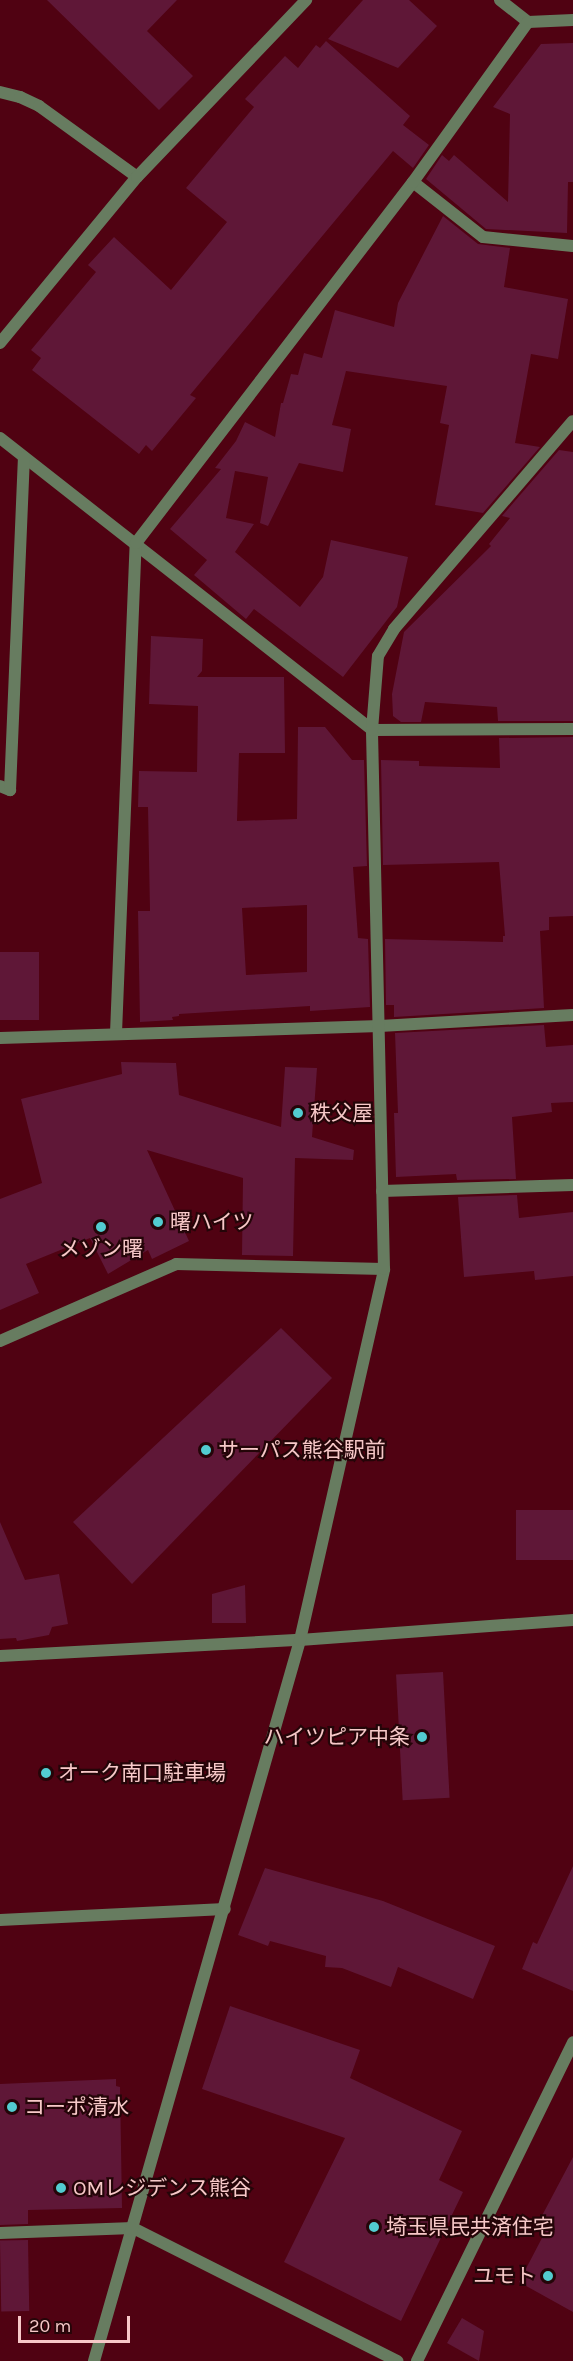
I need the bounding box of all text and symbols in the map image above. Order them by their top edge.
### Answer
place label: 秩父屋 [310,1100,373,1126]
marker: 秩父屋 [291,1106,305,1120]
place label: 曙ハイツ [170,1209,254,1235]
marker: 曙ハイツ [151,1215,165,1229]
marker: メゾン曙 [94,1220,108,1234]
place label: メゾン曙 [59,1236,143,1262]
place label: サーパス熊谷駅前 [218,1437,386,1463]
marker: サーパス熊谷駅前 [199,1443,213,1457]
place label: ハイツピア中条 [263,1724,410,1750]
marker: ハイツピア中条 [415,1730,429,1744]
place label: オーク南口駐車場 [58,1760,226,1786]
marker: オーク南口駐車場 [39,1766,53,1780]
place label: コーポ清水 [24,2094,129,2120]
marker: コーポ清水 [5,2100,19,2114]
place label: OMレジデンス熊谷 [73,2175,251,2201]
marker: OMレジデンス熊谷 [54,2181,68,2195]
place label: 埼玉県民共済住宅 [386,2214,554,2240]
marker: 埼玉県民共済住宅 [367,2220,381,2234]
place label: ユモト [473,2263,536,2289]
marker: ユモト [541,2269,555,2283]
scale bar [21,2304,134,2342]
text: 20 m [29,2315,71,2337]

